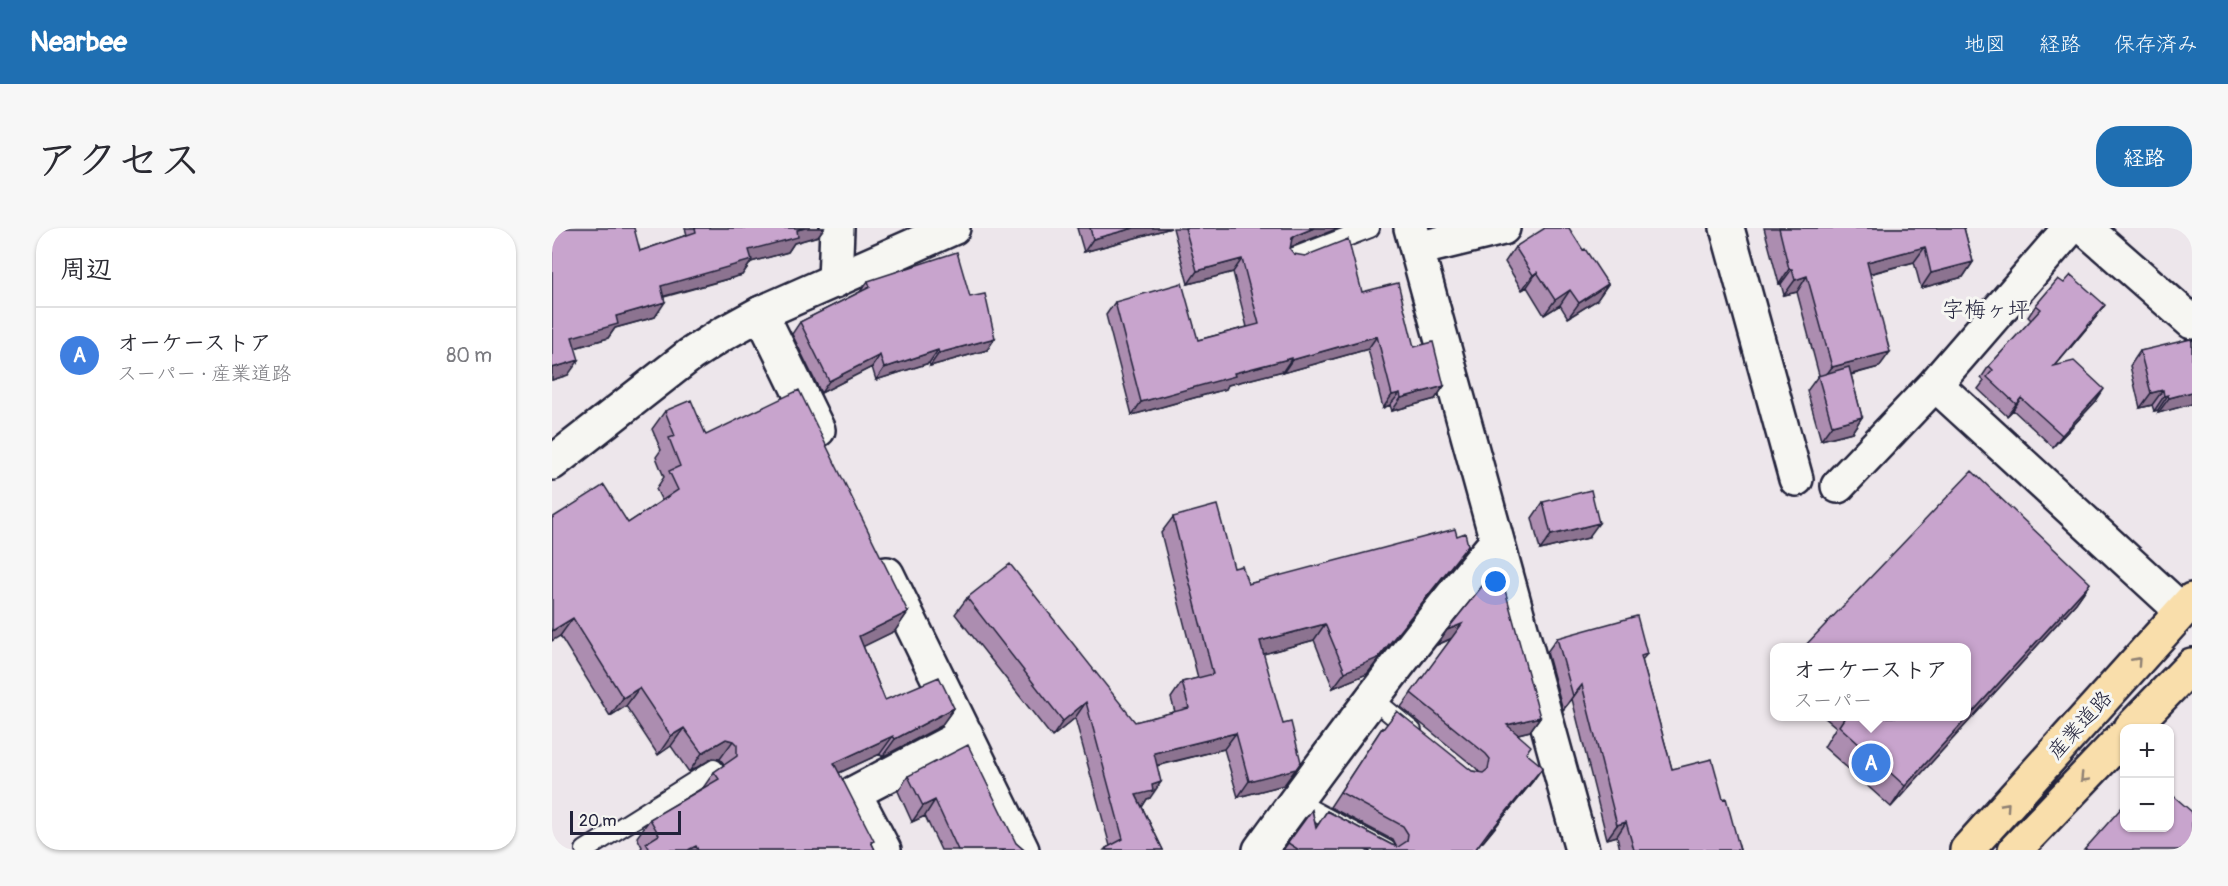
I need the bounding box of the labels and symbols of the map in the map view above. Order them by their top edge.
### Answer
district label: 字梅ヶ坪 [1942,296,2030,324]
your location [1481,567,1510,596]
one-way arrow [2130,657,2141,668]
street label: 産業道路 [2042,685,2118,765]
pin: A [1852,740,1890,786]
one-way arrow [2080,771,2091,781]
one-way arrow [1999,803,2010,814]
scale bar [570,808,681,836]

